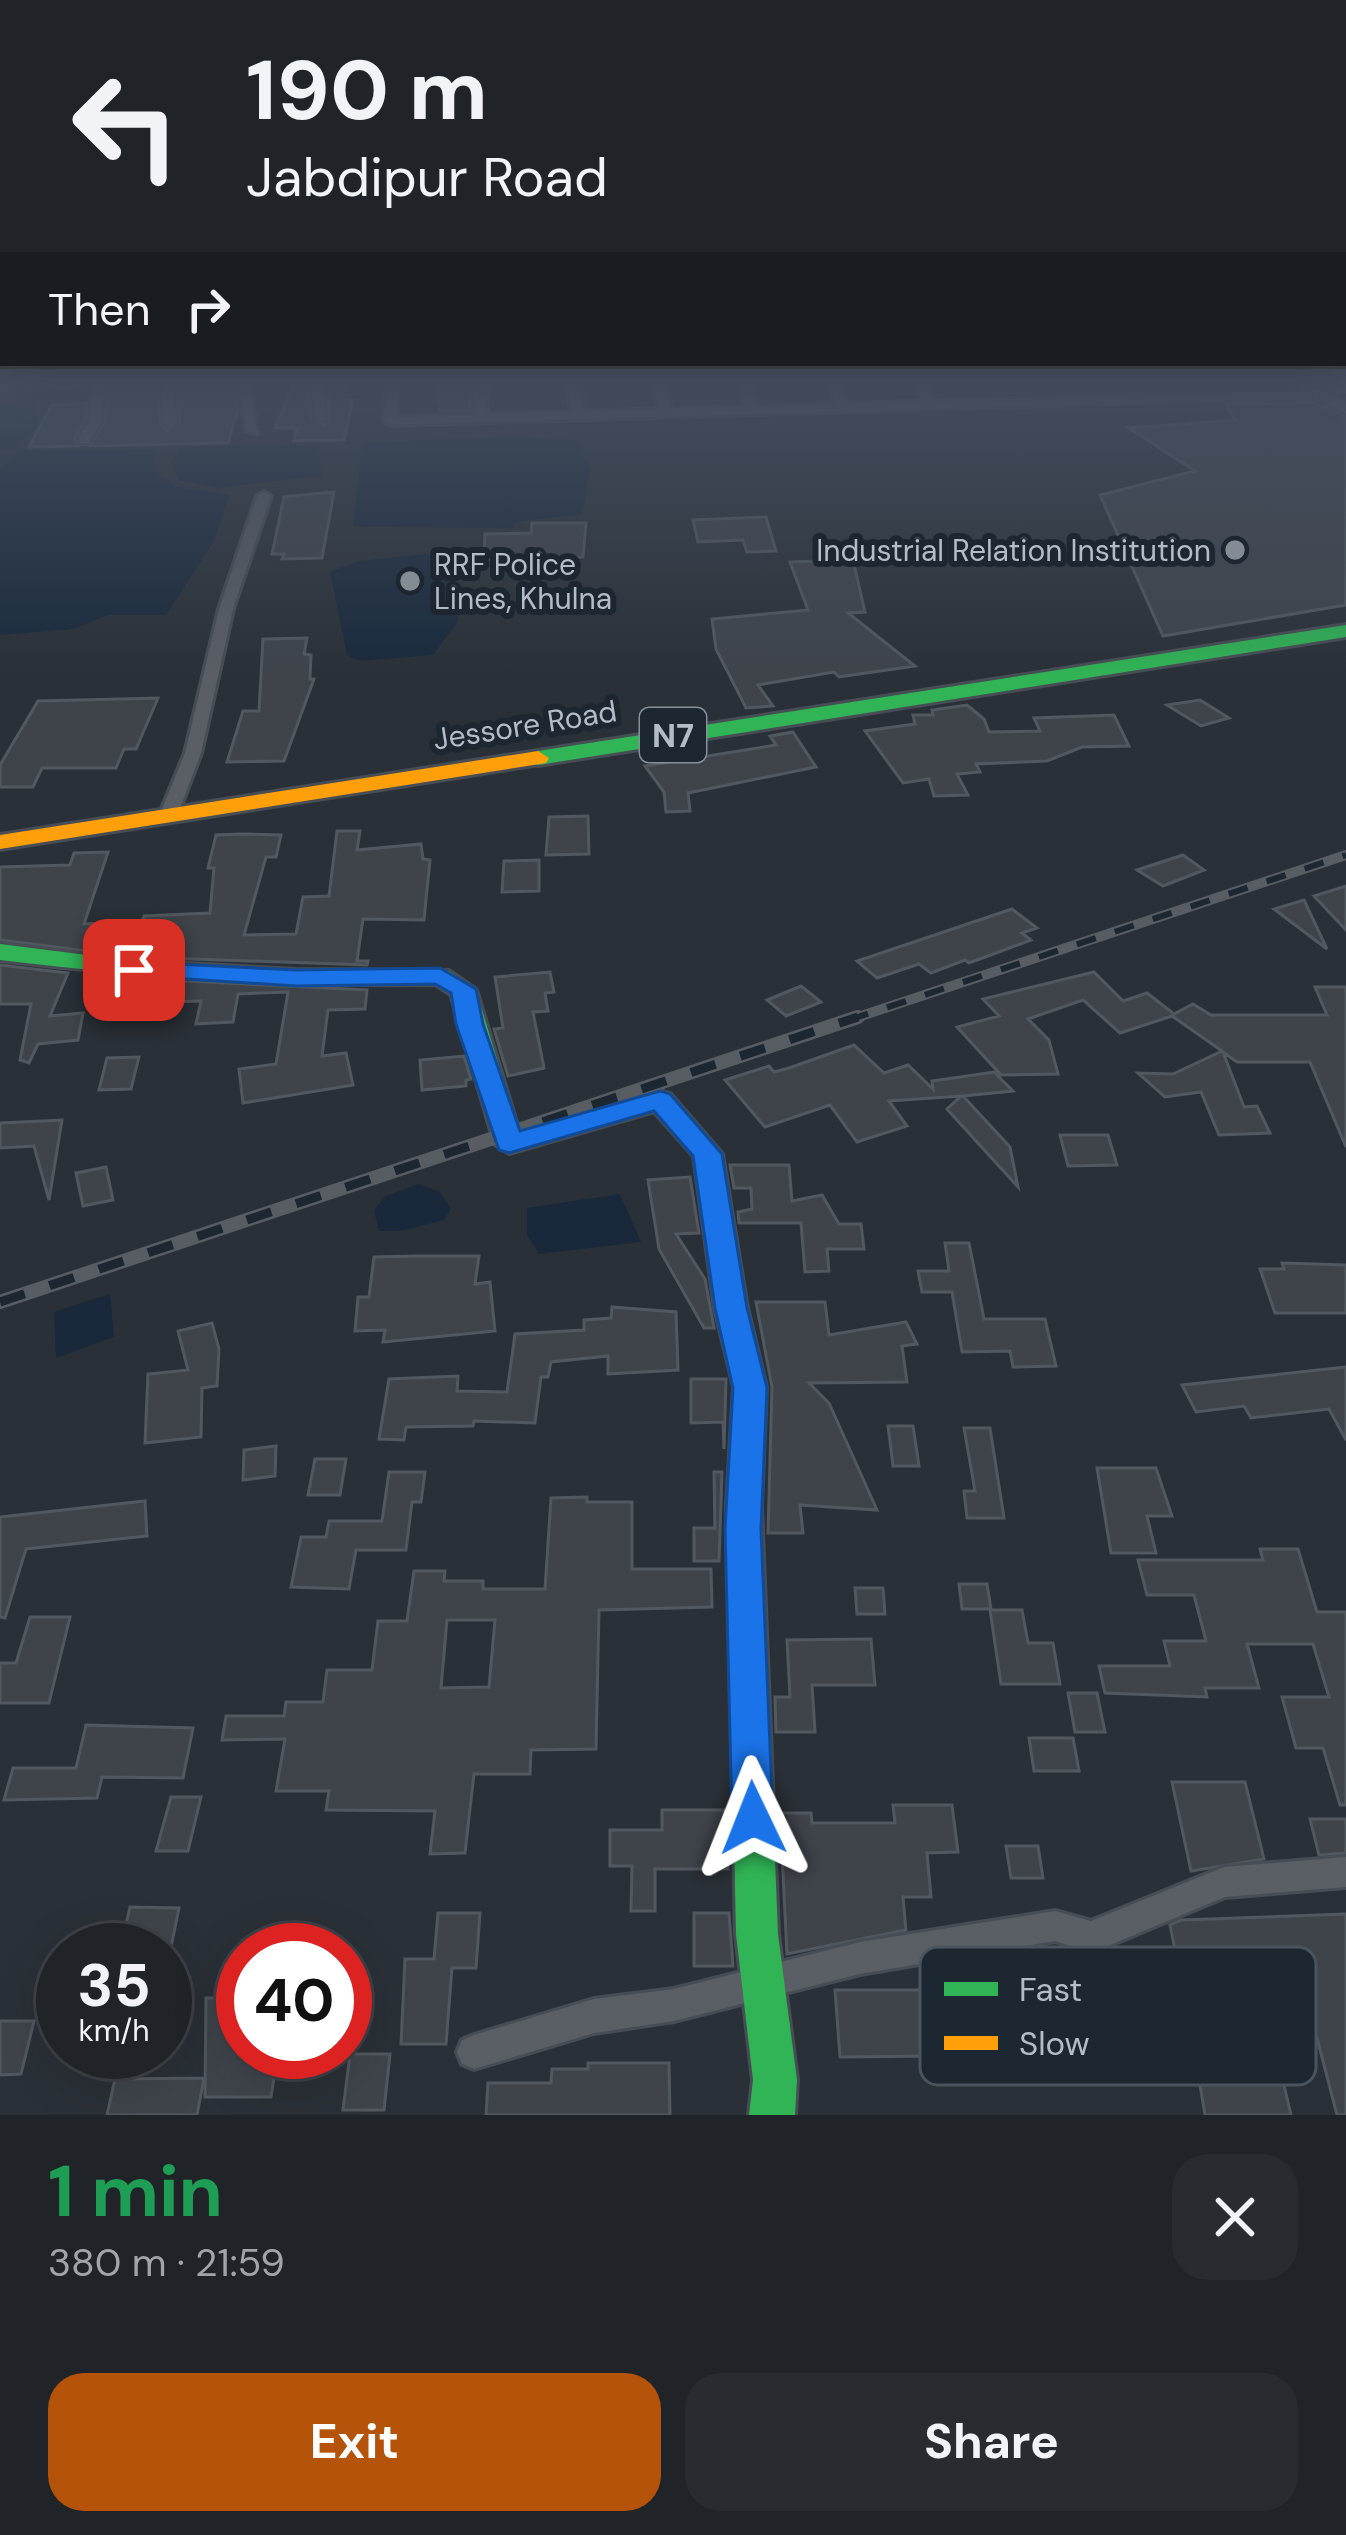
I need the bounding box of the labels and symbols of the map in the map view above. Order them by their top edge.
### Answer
place label: Industrial Relation Institution [816,531,1211,570]
marker: Industrial Relation Institution [1222,537,1248,563]
place label: RRF Police Lines, Khulna [434,545,612,618]
marker: RRF Police Lines, Khulna [397,568,423,594]
street label: Jessore Road [430,691,620,759]
road number: N7 [640,708,706,762]
pin [83,919,185,1021]
position arrow [690,1755,816,1881]
speed limit sign: 40 [216,1923,372,2079]
legend [920,1947,1316,2085]
text: Fast [1019,1968,1082,2011]
text: Slow [1019,2022,1090,2065]

